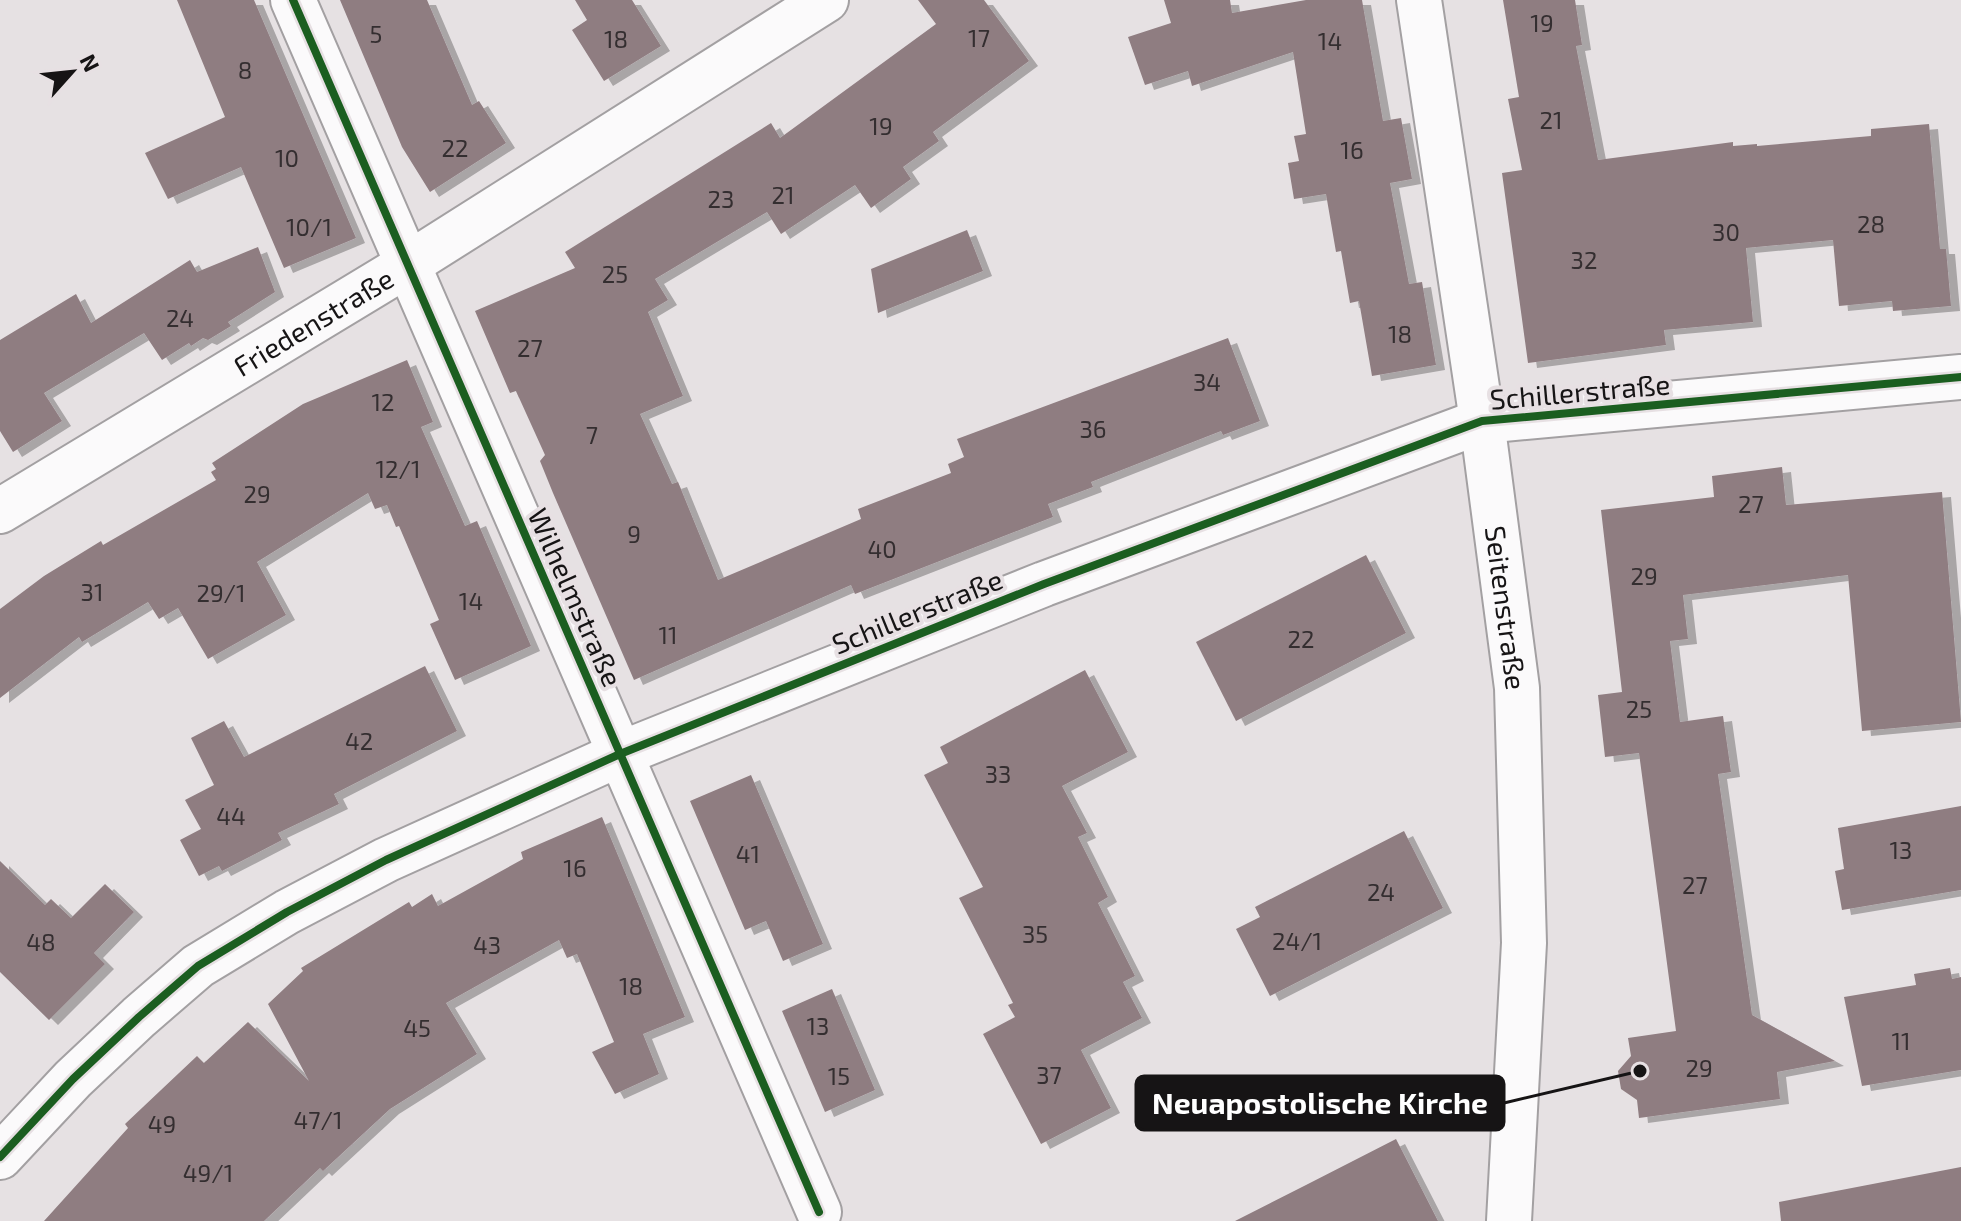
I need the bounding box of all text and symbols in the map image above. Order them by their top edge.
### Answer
house number: 19 [1530,8,1554,37]
house number: 5 [370,19,382,48]
house number: 17 [968,23,990,52]
house number: 18 [604,24,628,53]
house number: 14 [1318,26,1342,55]
north arrow [32,32,112,112]
text: N [76,49,106,75]
house number: 8 [238,55,252,84]
house number: 21 [1539,105,1563,134]
house number: 19 [869,111,893,140]
house number: 22 [442,133,468,162]
house number: 16 [1340,135,1364,164]
house number: 10 [275,143,299,172]
house number: 21 [771,180,795,209]
house number: 23 [708,184,734,213]
house number: 28 [1857,209,1885,238]
house number: 10/1 [286,212,332,241]
house number: 30 [1712,217,1740,246]
house number: 32 [1571,245,1597,274]
house number: 25 [602,259,628,288]
street label: Friedenstraße [227,260,399,383]
house number: 24 [166,303,194,332]
house number: 18 [1388,319,1412,348]
house number: 27 [517,333,543,362]
street label: Schillerstraße [1488,366,1672,416]
house number: 34 [1193,367,1221,396]
house number: 12 [371,387,395,416]
house number: 36 [1079,414,1107,443]
house number: 7 [586,420,598,449]
house number: 12/1 [376,454,421,483]
house number: 29 [243,479,271,508]
house number: 27 [1738,489,1764,518]
street label: Wilhelmstraße [522,503,630,691]
house number: 9 [627,519,641,548]
street label: Seitenstraße [1479,524,1534,692]
house number: 40 [867,534,897,563]
street label: Schillerstraße [827,561,1007,661]
house number: 29 [1630,561,1658,590]
house number: 31 [81,577,103,606]
house number: 29/1 [196,578,246,607]
house number: 14 [459,586,483,615]
house number: 11 [658,620,678,649]
house number: 22 [1288,624,1314,653]
house number: 25 [1626,694,1652,723]
house number: 42 [345,726,373,755]
house number: 33 [985,759,1011,788]
house number: 44 [216,801,246,830]
house number: 13 [1890,835,1912,864]
house number: 41 [736,839,760,868]
house number: 16 [563,853,587,882]
house number: 27 [1682,870,1708,899]
house number: 24 [1367,877,1395,906]
house number: 35 [1022,919,1048,948]
house number: 24/1 [1272,926,1322,955]
house number: 48 [26,927,56,956]
house number: 43 [473,930,501,959]
house number: 18 [619,971,643,1000]
house number: 13 [807,1011,829,1040]
house number: 45 [403,1013,431,1042]
house number: 11 [1891,1026,1911,1055]
house number: 29 [1685,1053,1713,1082]
house number: 37 [1036,1060,1062,1089]
house number: 15 [828,1061,850,1090]
callout: Neuapostolische Kirche [1136,1076,1504,1130]
text: Neuapostolische Kirche [1152,1084,1488,1120]
house number: 47/1 [293,1105,343,1134]
house number: 49 [148,1109,176,1138]
house number: 49/1 [183,1158,233,1187]

